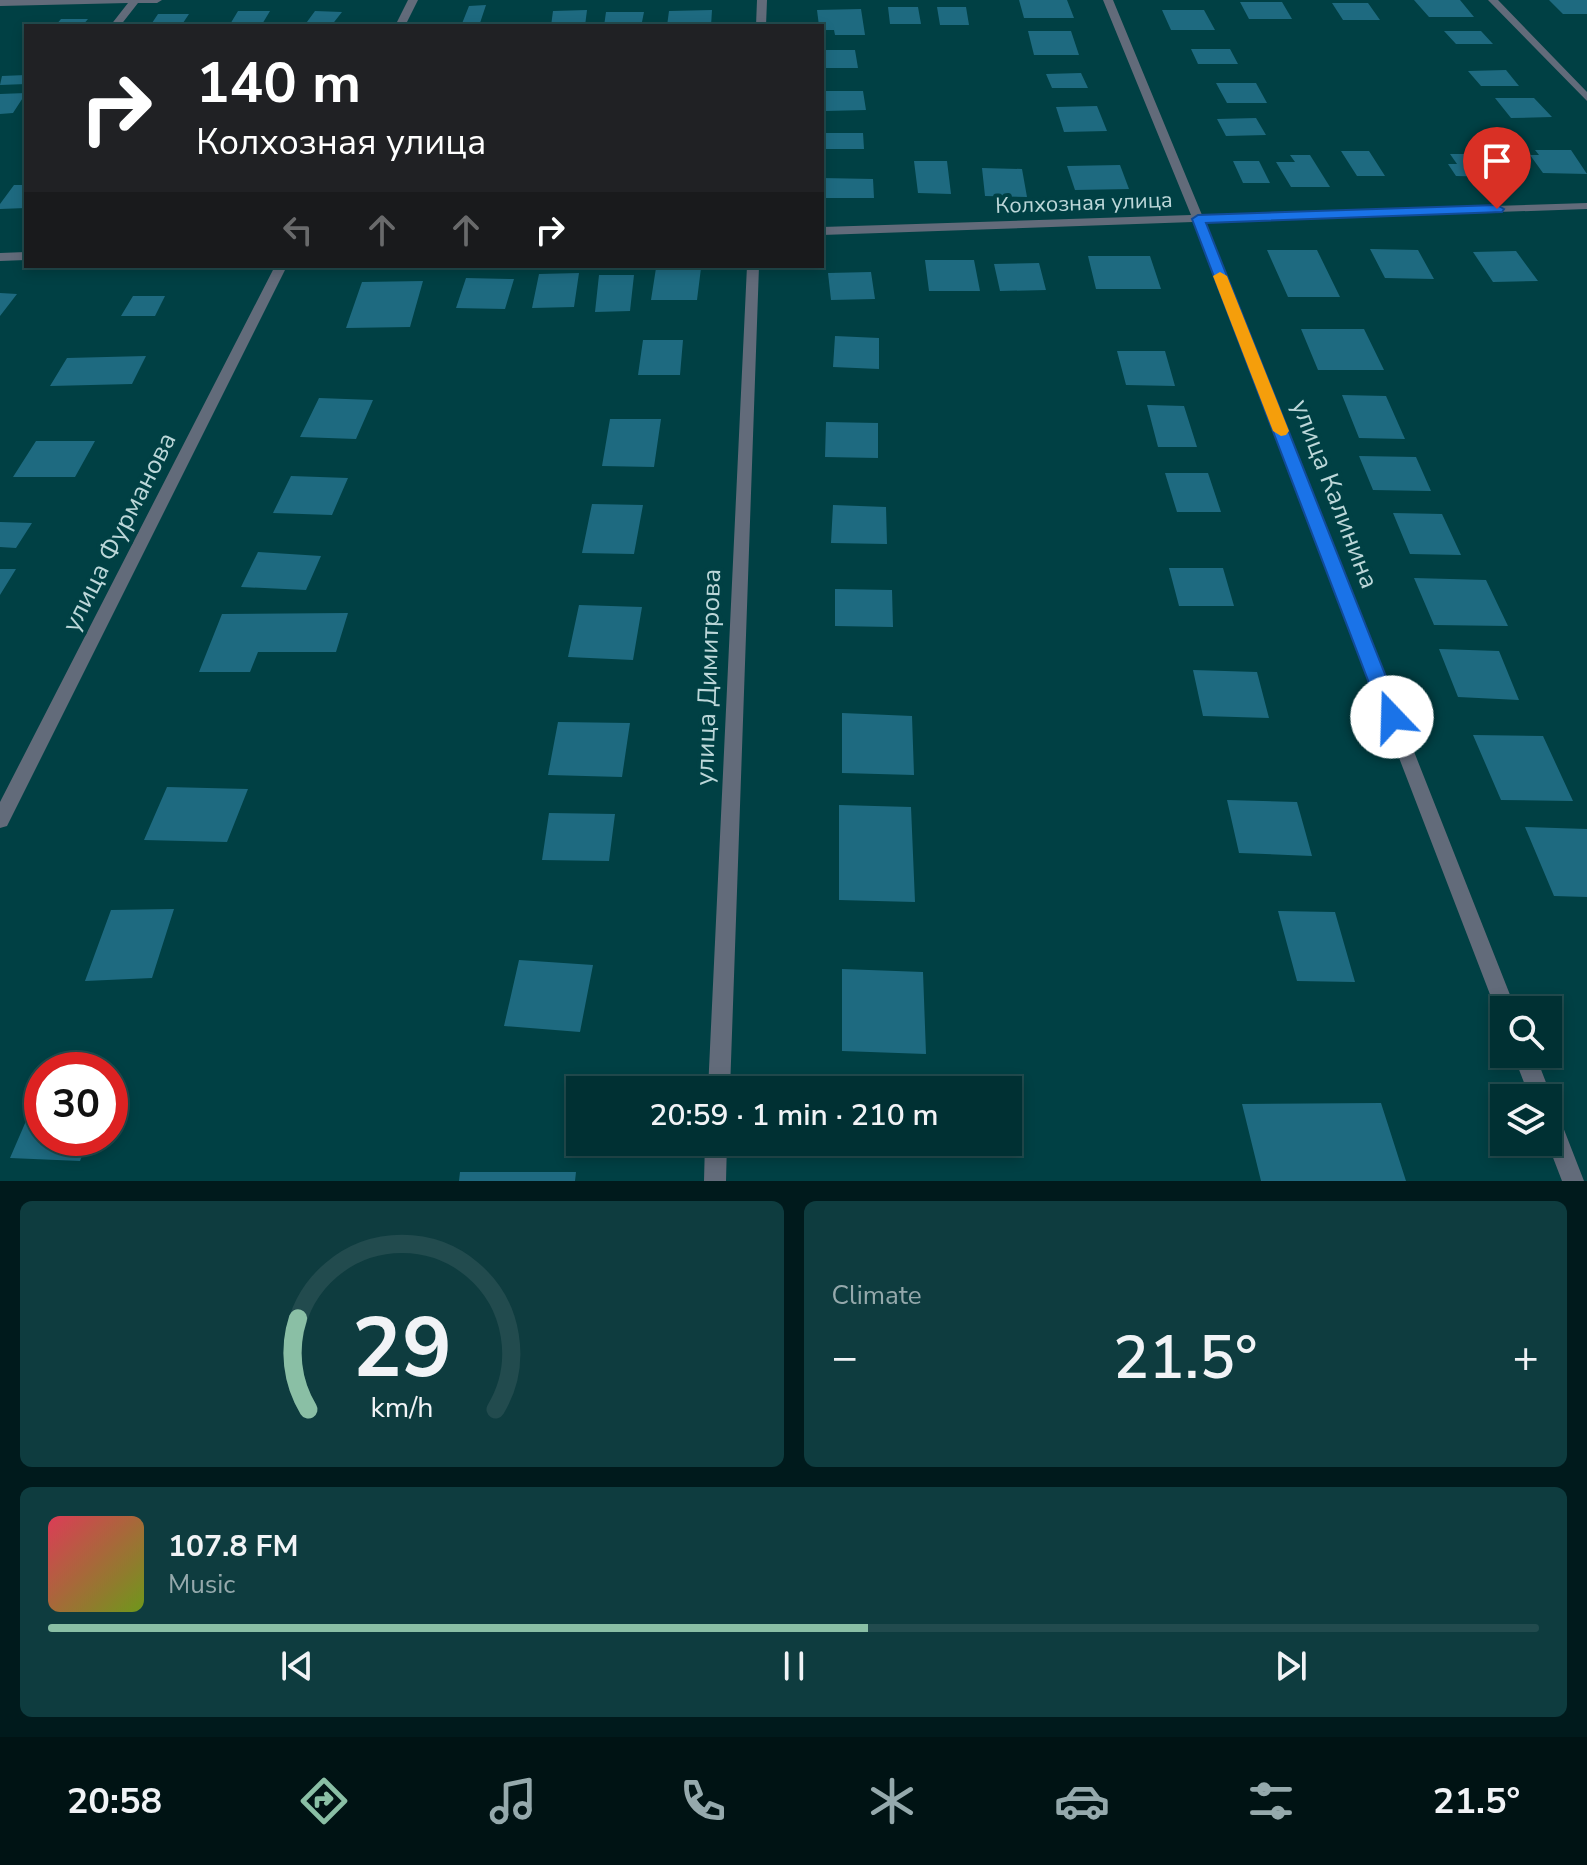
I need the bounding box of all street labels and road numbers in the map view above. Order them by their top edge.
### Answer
street label: Колхозная улица [995,185,1173,221]
street label: улица Калинина [1283,395,1387,593]
street label: улица Фурманова [54,426,184,638]
street label: улица Димитрова [687,568,729,786]

